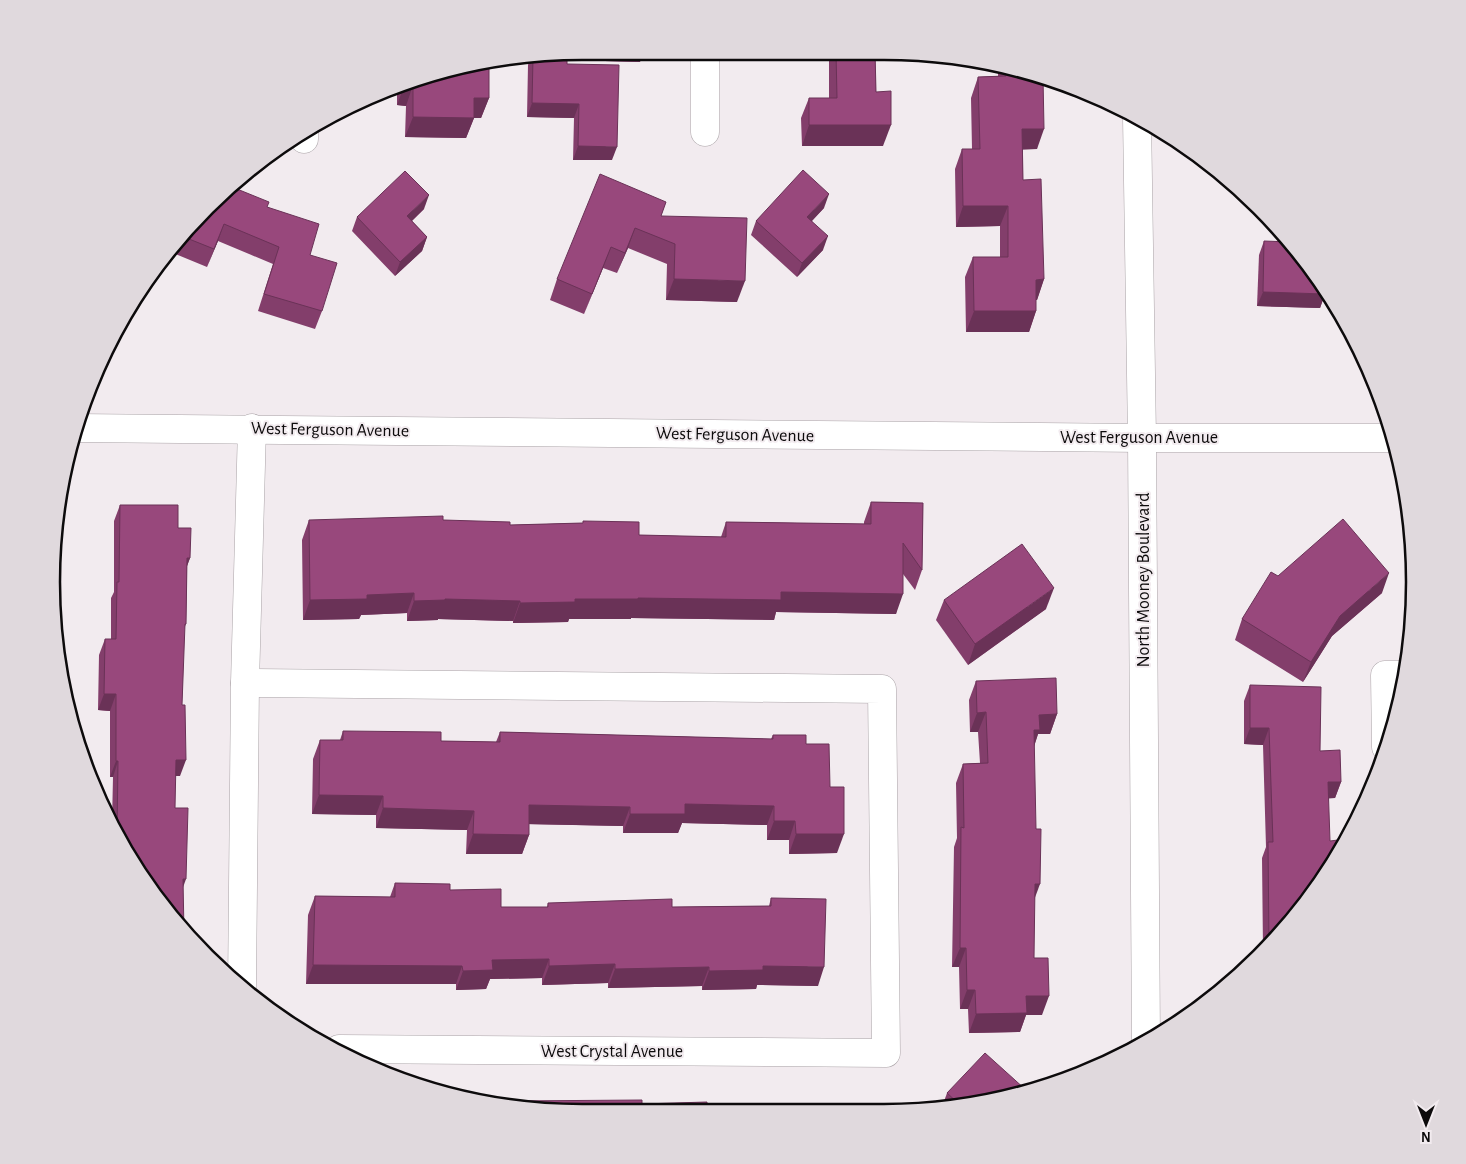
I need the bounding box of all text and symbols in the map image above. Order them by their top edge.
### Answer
street label: West Ferguson Avenue [251,420,409,440]
street label: West Ferguson Avenue [656,425,814,445]
street label: West Ferguson Avenue [1060,429,1218,447]
street label: North Mooney Boulevard [1135,493,1153,667]
street label: West Crystal Avenue [541,1043,683,1061]
north arrow [1401,1099,1451,1149]
text: N [1421,1129,1431,1143]

